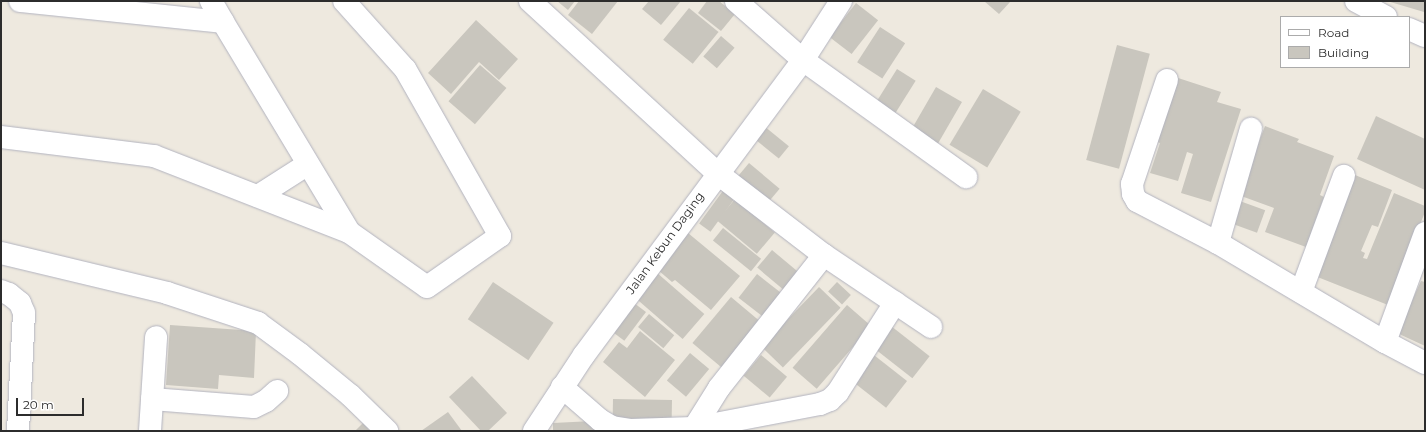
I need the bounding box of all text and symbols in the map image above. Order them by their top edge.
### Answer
legend [1280,16,1410,68]
text: Road [1318,25,1349,40]
text: Building [1318,45,1369,60]
street label: Jalan Kebun Daging [623,189,707,297]
scale bar [18,390,86,416]
text: 20 m [23,397,54,412]

